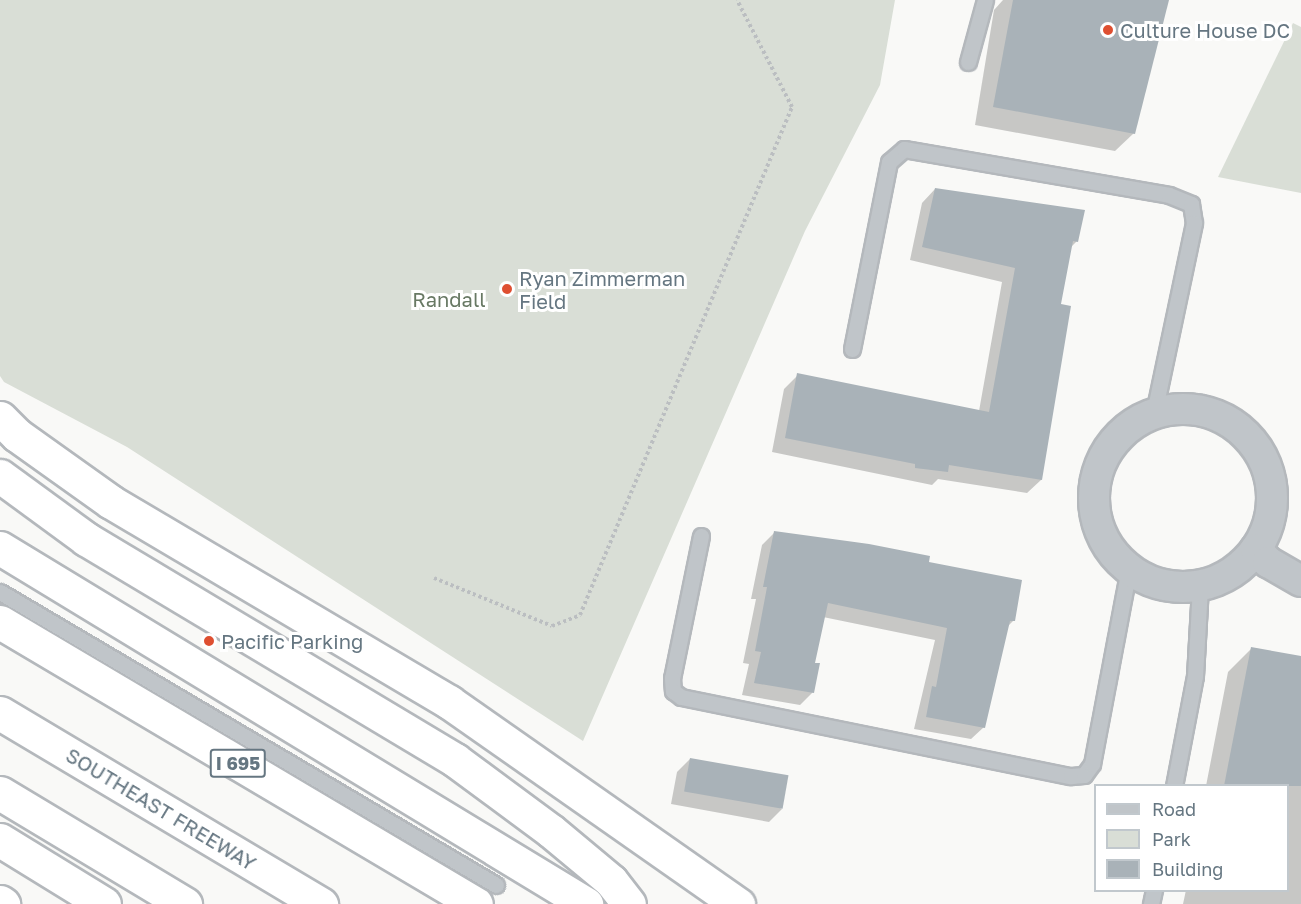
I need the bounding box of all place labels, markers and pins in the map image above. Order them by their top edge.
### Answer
place label: Culture House DC [1120,18,1290,42]
marker: Culture House DC [1101,23,1115,37]
place label: Ryan Zimmerman Field [519,266,685,313]
marker: Ryan Zimmerman Field [500,282,514,296]
place label: Pacific Parking [221,629,363,653]
marker: Pacific Parking [202,634,216,648]

